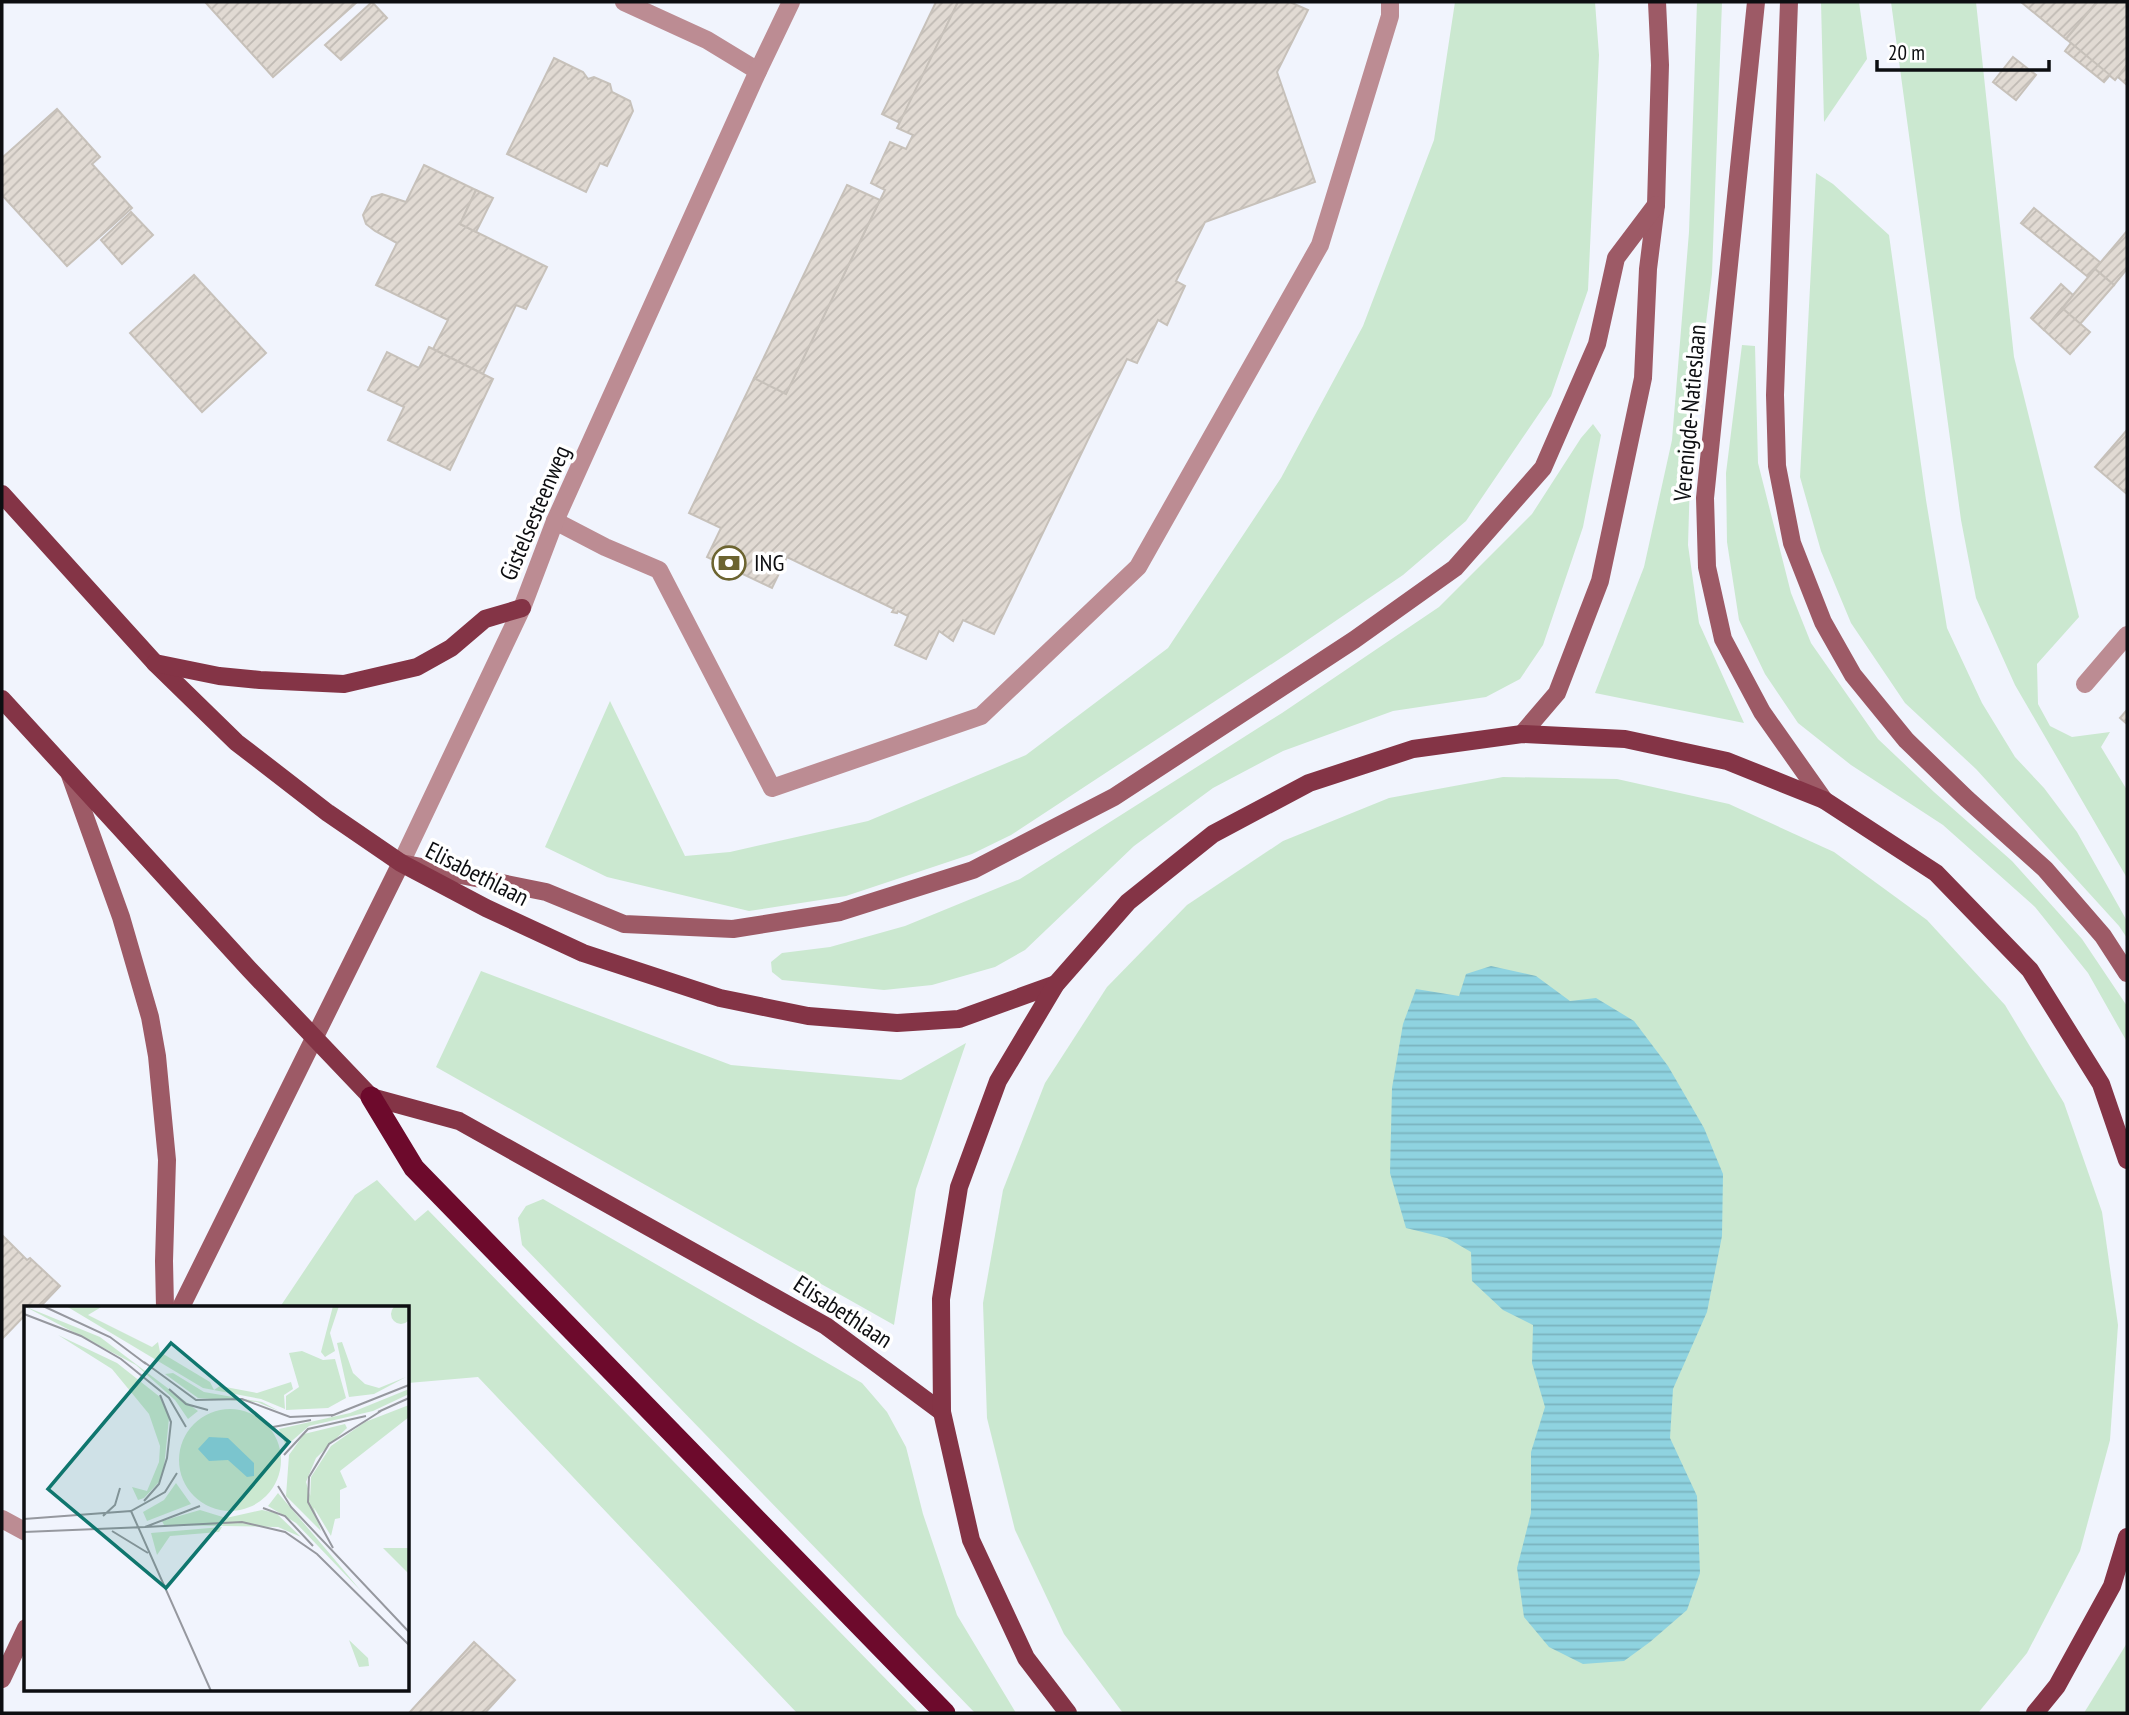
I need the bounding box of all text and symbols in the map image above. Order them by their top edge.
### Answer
scale bar [1877,28,2048,72]
text: 20 m [1888,39,1925,66]
street label: Verenigde-Natieslaan [1666,323,1713,504]
street label: Gistelsesteenweg [492,441,577,585]
bank icon: ING [710,544,748,582]
place label: ING [754,547,784,578]
street label: Elisabethlaan [420,834,534,913]
street label: Elisabethlaan [788,1268,899,1355]
inset map [24,1306,410,1690]

